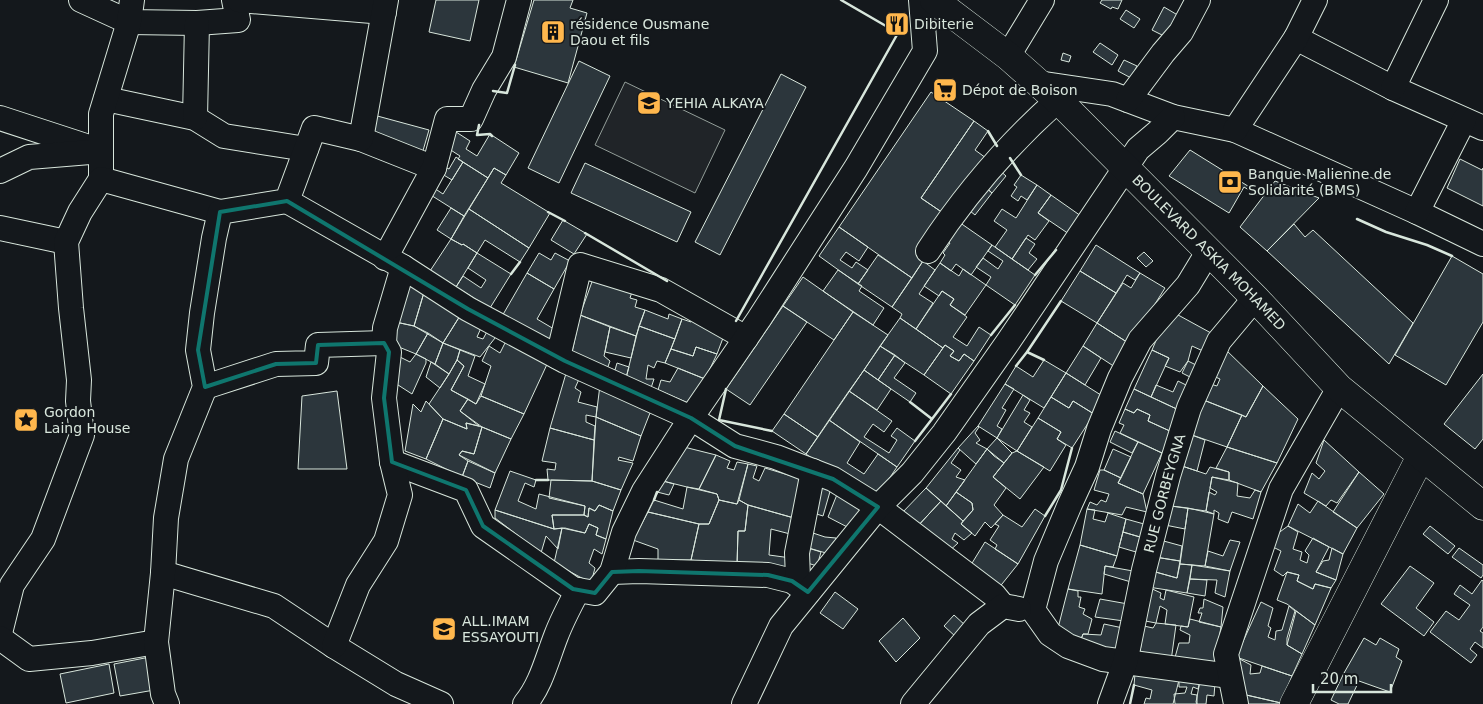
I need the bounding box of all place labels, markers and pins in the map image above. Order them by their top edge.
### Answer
restaurant icon: Dibiterie [884,11,910,37]
place label: résidence Ousmane Daou et fils [570,16,709,48]
place label: Dibiterie [914,16,974,32]
building icon: résidence Ousmane Daou et fils [540,19,566,45]
supermarket icon: Dépot de Boison [932,77,958,103]
place label: Dépot de Boison [962,82,1078,98]
school or university icon: YEHIA ALKAYA [636,90,662,116]
place label: YEHIA ALKAYA [665,95,764,111]
place label: Banque Malienne de Solidarité (BMS) [1248,166,1391,198]
bank icon: Banque Malienne de Solidarité (BMS) [1217,169,1243,195]
place label: Gordon Laing House [44,404,130,436]
place icon: Gordon Laing House [13,407,39,433]
place label: ALL.IMAM ESSAYOUTI [462,613,539,645]
school or university icon: ALL.IMAM ESSAYOUTI [431,616,457,642]

